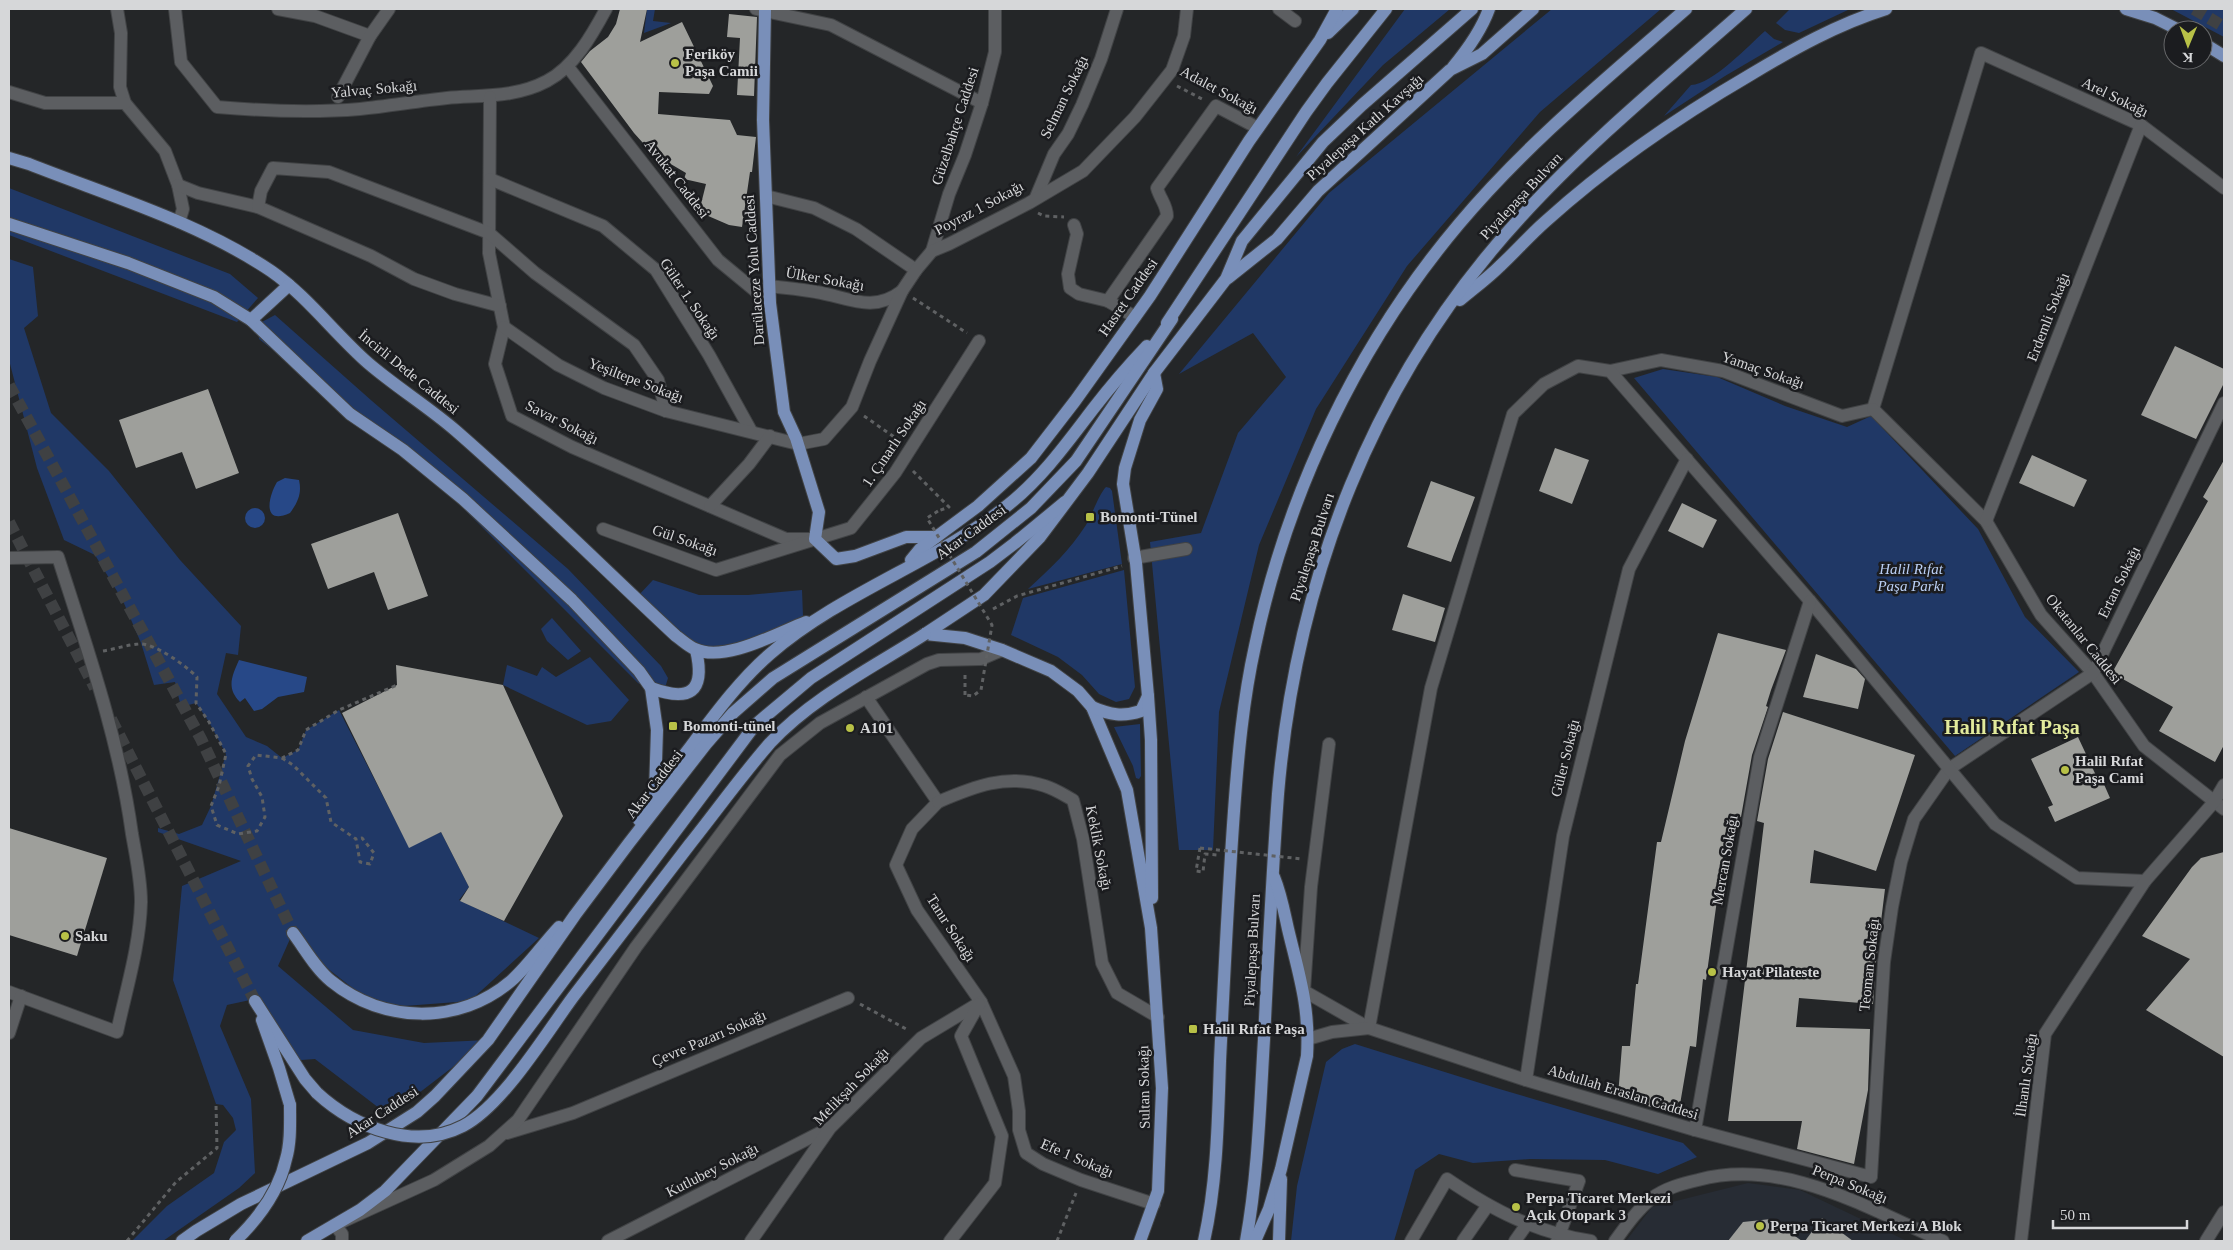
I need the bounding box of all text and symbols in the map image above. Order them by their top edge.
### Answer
north arrow [2163,20,2213,70]
place label: Feriköy Paşa Camii [685,46,758,79]
text: K [2182,50,2193,65]
street label: Selman Sokağı [1037,53,1091,141]
marker: Feriköy Paşa Camii [669,57,681,69]
street label: Adalet Sokağı [1178,63,1260,117]
street label: Güzelbahçe Caddesi [928,65,982,187]
street label: Piyalepaşa Katlı Kavşağı [1304,71,1426,183]
street label: Arel Sokağı [2079,74,2151,120]
street label: Yalvaç Sokağı [330,77,418,101]
street label: Avukat Caddesi [641,137,713,221]
street label: Piyalepaşa Bulvarı [1477,149,1565,243]
street label: Poyraz 1 Sokağı [932,178,1026,238]
street label: Darülaceze Yolu Caddesi [741,194,767,346]
street label: Güler 1. Sokağı [657,255,723,343]
street label: Hasret Caddesi [1095,255,1161,339]
street label: Ülker Sokağı [784,264,866,294]
street label: Erdemli Sokağı [2024,270,2072,364]
street label: İncirli Dede Caddesi [356,327,462,417]
street label: Yamaç Sokağı [1720,348,1806,392]
street label: Yeşiltepe Sokağı [586,355,686,405]
street label: 1. Çınarlı Sokağı [859,396,929,490]
street label: Savar Sokağı [523,397,601,447]
street label: Piyalepaşa Bulvarı [1287,491,1337,603]
street label: Akar Caddesi [933,501,1009,563]
place label: Bomonti-Tünel [1100,509,1198,525]
marker: Bomonti-Tünel [1084,511,1096,523]
street label: Gül Sokağı [650,521,720,559]
street label: Ertan Sokağı [2095,543,2143,621]
park label: Halil Rıfat Paşa Parkı [1876,561,1945,594]
street label: Okatanlar Caddesi [2043,591,2125,687]
district label: Halil Rıfat Paşa [1944,716,2080,739]
street label: Güler Sokağı [1548,717,1582,799]
place label: Bomonti-tünel [683,718,776,734]
marker: Bomonti-tünel [667,720,679,732]
place label: A101 [860,720,893,736]
marker: A101 [844,722,856,734]
street label: Akar Caddesi [622,747,686,821]
place label: Halil Rıfat Paşa Cami [2075,753,2144,786]
marker: Halil Rıfat Paşa Cami [2059,764,2071,776]
street label: Keklik Sokağı [1083,804,1115,892]
street label: Mercan Sokağı [1709,814,1741,906]
street label: Tanır Sokağı [923,891,979,965]
street label: Piyalepaşa Bulvarı [1241,893,1263,1007]
street label: Teoman Sokağı [1856,918,1882,1012]
place label: Saku [75,928,108,944]
marker: Saku [59,930,71,942]
place label: Hayat Pilateste [1722,964,1819,980]
marker: Hayat Pilateste [1706,966,1718,978]
street label: Çevre Pazarı Sokağı [650,1007,768,1069]
place label: Halil Rıfat Paşa [1203,1021,1305,1037]
marker: Halil Rıfat Paşa [1187,1023,1199,1035]
street label: İlhanlı Sokağı [2012,1032,2040,1118]
street label: Melikşah Sokağı [810,1044,892,1128]
street label: Sultan Sokağı [1135,1045,1153,1129]
street label: Abdullah Eraslan Caddesi [1546,1061,1700,1123]
street label: Akar Caddesi [343,1083,421,1141]
street label: Efe 1 Sokağı [1038,1135,1116,1181]
street label: Kutlubey Sokağı [663,1140,761,1200]
street label: Perpa Sokağı [1810,1162,1890,1206]
place label: Perpa Ticaret Merkezi Açık Otopark 3 [1526,1190,1671,1223]
scale bar [2053,1198,2187,1230]
marker: Perpa Ticaret Merkezi Açık Otopark 3 [1510,1201,1522,1213]
text: 50 m [2060,1207,2091,1223]
place label: Perpa Ticaret Merkezi A Blok [1770,1218,1962,1234]
marker: Perpa Ticaret Merkezi A Blok [1754,1220,1766,1232]

